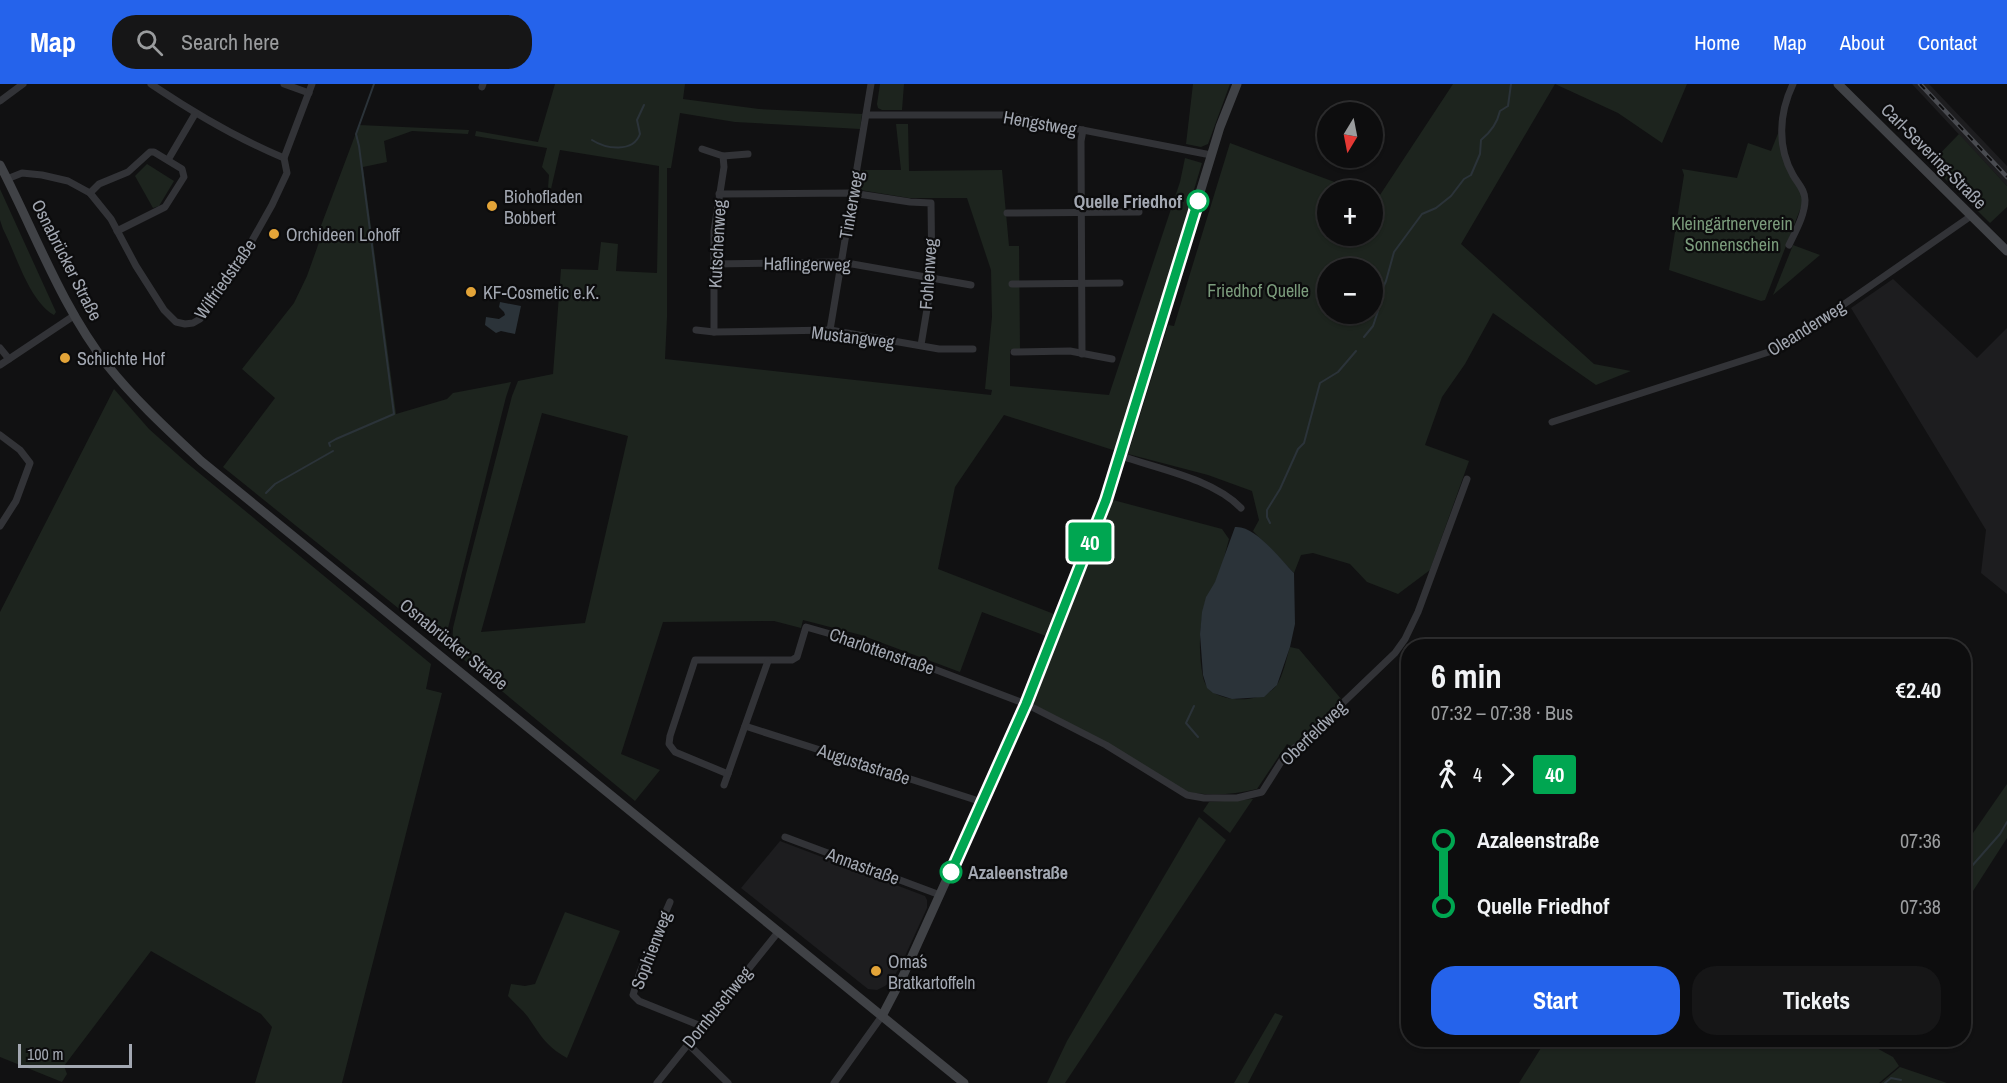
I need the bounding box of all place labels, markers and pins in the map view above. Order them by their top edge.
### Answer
place label: Biohofladen Bobbert [504,184,583,230]
place label: Quelle Friedhof [1074,189,1182,214]
marker: Quelle Friedhof [1187,190,1209,212]
marker: Biohofladen Bobbert [485,199,499,213]
place label: Orchideen Lohoff [286,222,400,247]
marker: Orchideen Lohoff [267,227,281,241]
place label: KF-Cosmetic e.K. [483,280,599,305]
marker: KF-Cosmetic e.K. [464,285,478,299]
place label: Schlichte Hof [77,346,166,371]
marker: Schlichte Hof [58,351,72,365]
place label: Azaleenstraße [968,860,1068,885]
marker: Azaleenstraße [940,861,962,883]
place label: Oma´s Bratkartoffeln [888,949,976,995]
marker: Oma´s Bratkartoffeln [869,964,883,978]

